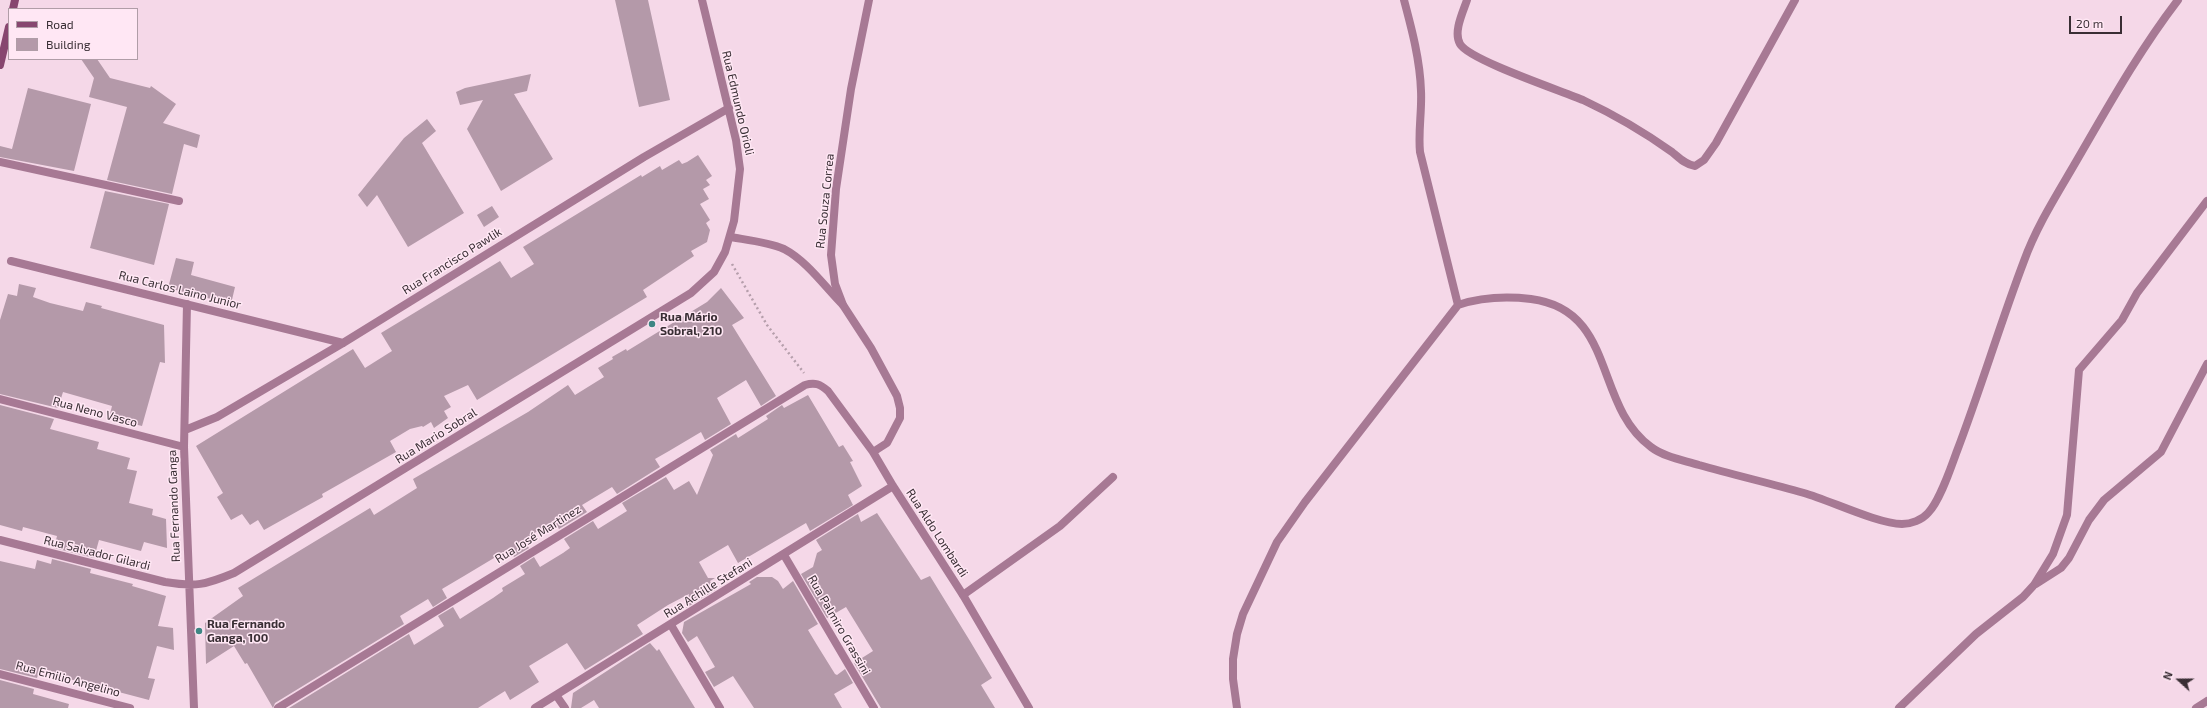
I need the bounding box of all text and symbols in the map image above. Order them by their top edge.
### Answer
legend [8,8,138,60]
scale bar [2071,8,2124,34]
text: 20 m [2076,16,2103,30]
text: Road [46,17,74,31]
text: Building [46,37,90,51]
street label: Rua Edmundo Orioli [719,49,757,157]
street label: Rua Souza Correa [813,153,837,249]
street label: Rua Francisco Pawlik [400,225,504,297]
street label: Rua Carlos Laino Junior [117,268,243,312]
place label: Rua Mário Sobral, 210 [660,310,722,338]
marker: Rua Mário Sobral, 210 [647,319,657,329]
street label: Rua Neno Vasco [51,394,139,430]
street label: Rua Mario Sobral [393,405,479,467]
street label: Rua Fernando Ganga [165,450,183,562]
street label: Rua Aldo Lombardi [903,486,971,580]
street label: Rua José Martinez [492,502,584,566]
street label: Rua Salvador Gilardi [42,533,152,573]
street label: Rua Achille Stefani [661,555,755,621]
street label: Rua Palmiro Grassini [805,573,873,677]
place label: Rua Fernando Ganga, 100 [207,617,285,645]
marker: Rua Fernando Ganga, 100 [194,626,204,636]
street label: Rua Emilio Angelino [14,658,122,700]
north arrow [2159,660,2199,700]
text: N [2160,669,2175,682]

